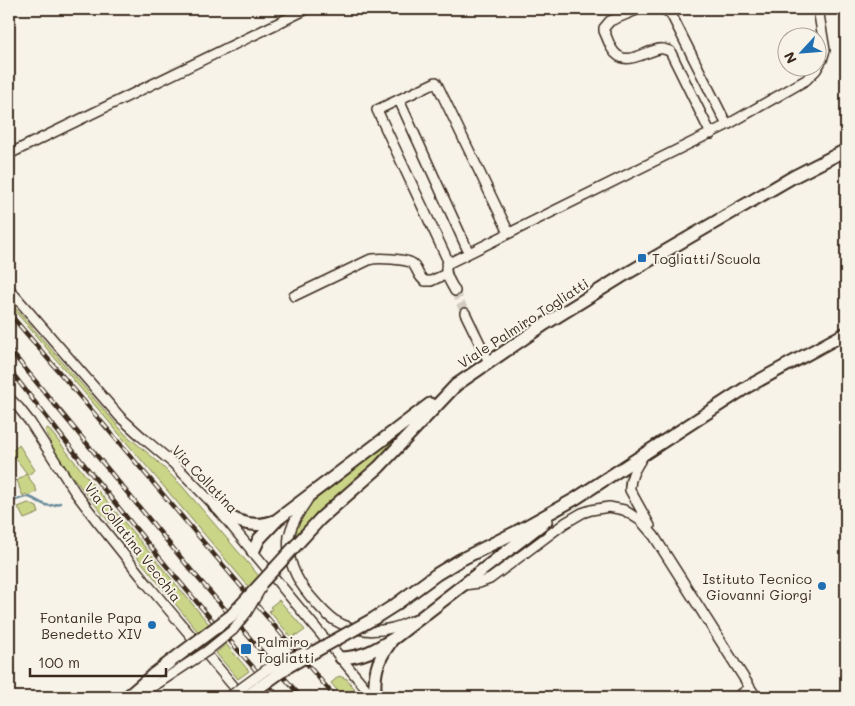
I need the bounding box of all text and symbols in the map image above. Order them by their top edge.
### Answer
north arrow [778,28,828,78]
text: N [779,49,801,67]
place label: Togliatti/Scuola [652,249,761,268]
marker: Togliatti/Scuola [636,252,648,264]
street label: Viale Palmiro Togliatti [454,274,592,372]
street label: Via Collatina [168,441,242,517]
street label: Via Collatina Vecchia [80,478,186,606]
place label: Istituto Tecnico Giovanni Giorgi [703,569,812,604]
marker: Istituto Tecnico Giovanni Giorgi [816,580,828,592]
place label: Fontanile Papa Benedetto XIV [40,608,142,643]
marker: Fontanile Papa Benedetto XIV [146,619,158,631]
place label: Palmiro Togliatti [257,632,314,667]
marker: Palmiro Togliatti [239,642,253,656]
scale bar [30,646,166,678]
text: 100 m [38,652,80,672]

